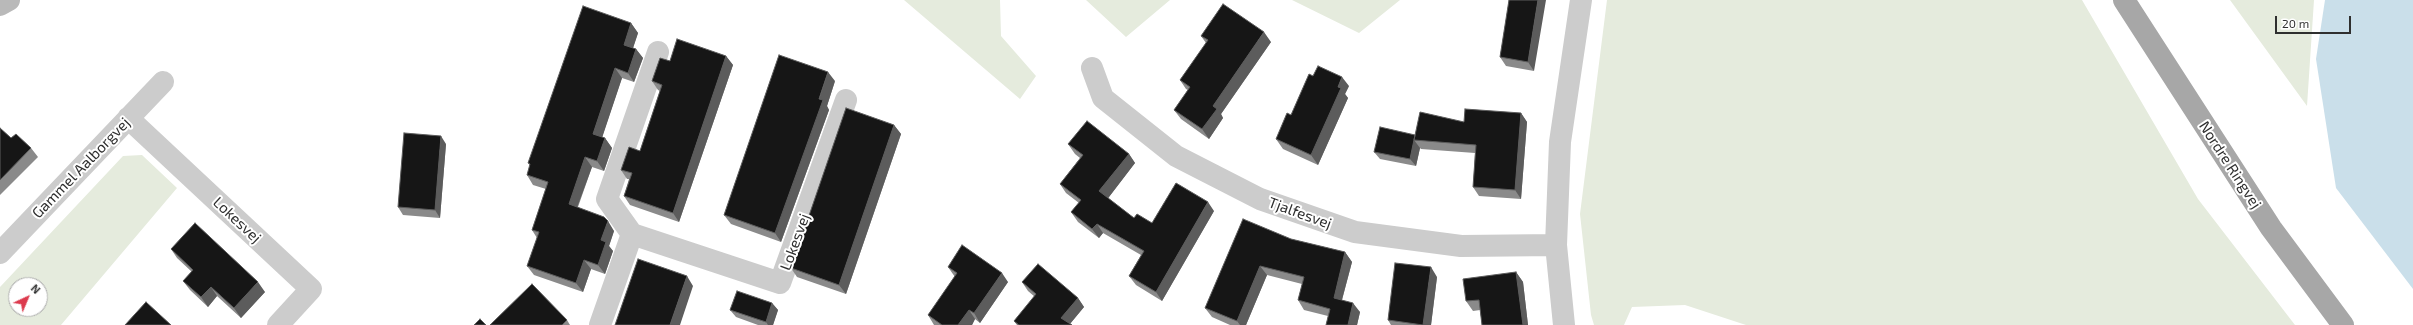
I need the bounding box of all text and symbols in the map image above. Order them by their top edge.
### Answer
scale bar [2277,8,2353,34]
text: 20 m [2282,16,2309,30]
street label: Gammel Aalborgvej [28,114,134,222]
street label: Nordre Ringvej [2195,118,2265,212]
street label: Lokesvej [209,193,265,247]
street label: Tjalfesvej [1266,193,1334,233]
street label: Lokesvej [776,211,814,273]
north arrow [8,277,48,317]
text: N [29,281,43,296]

